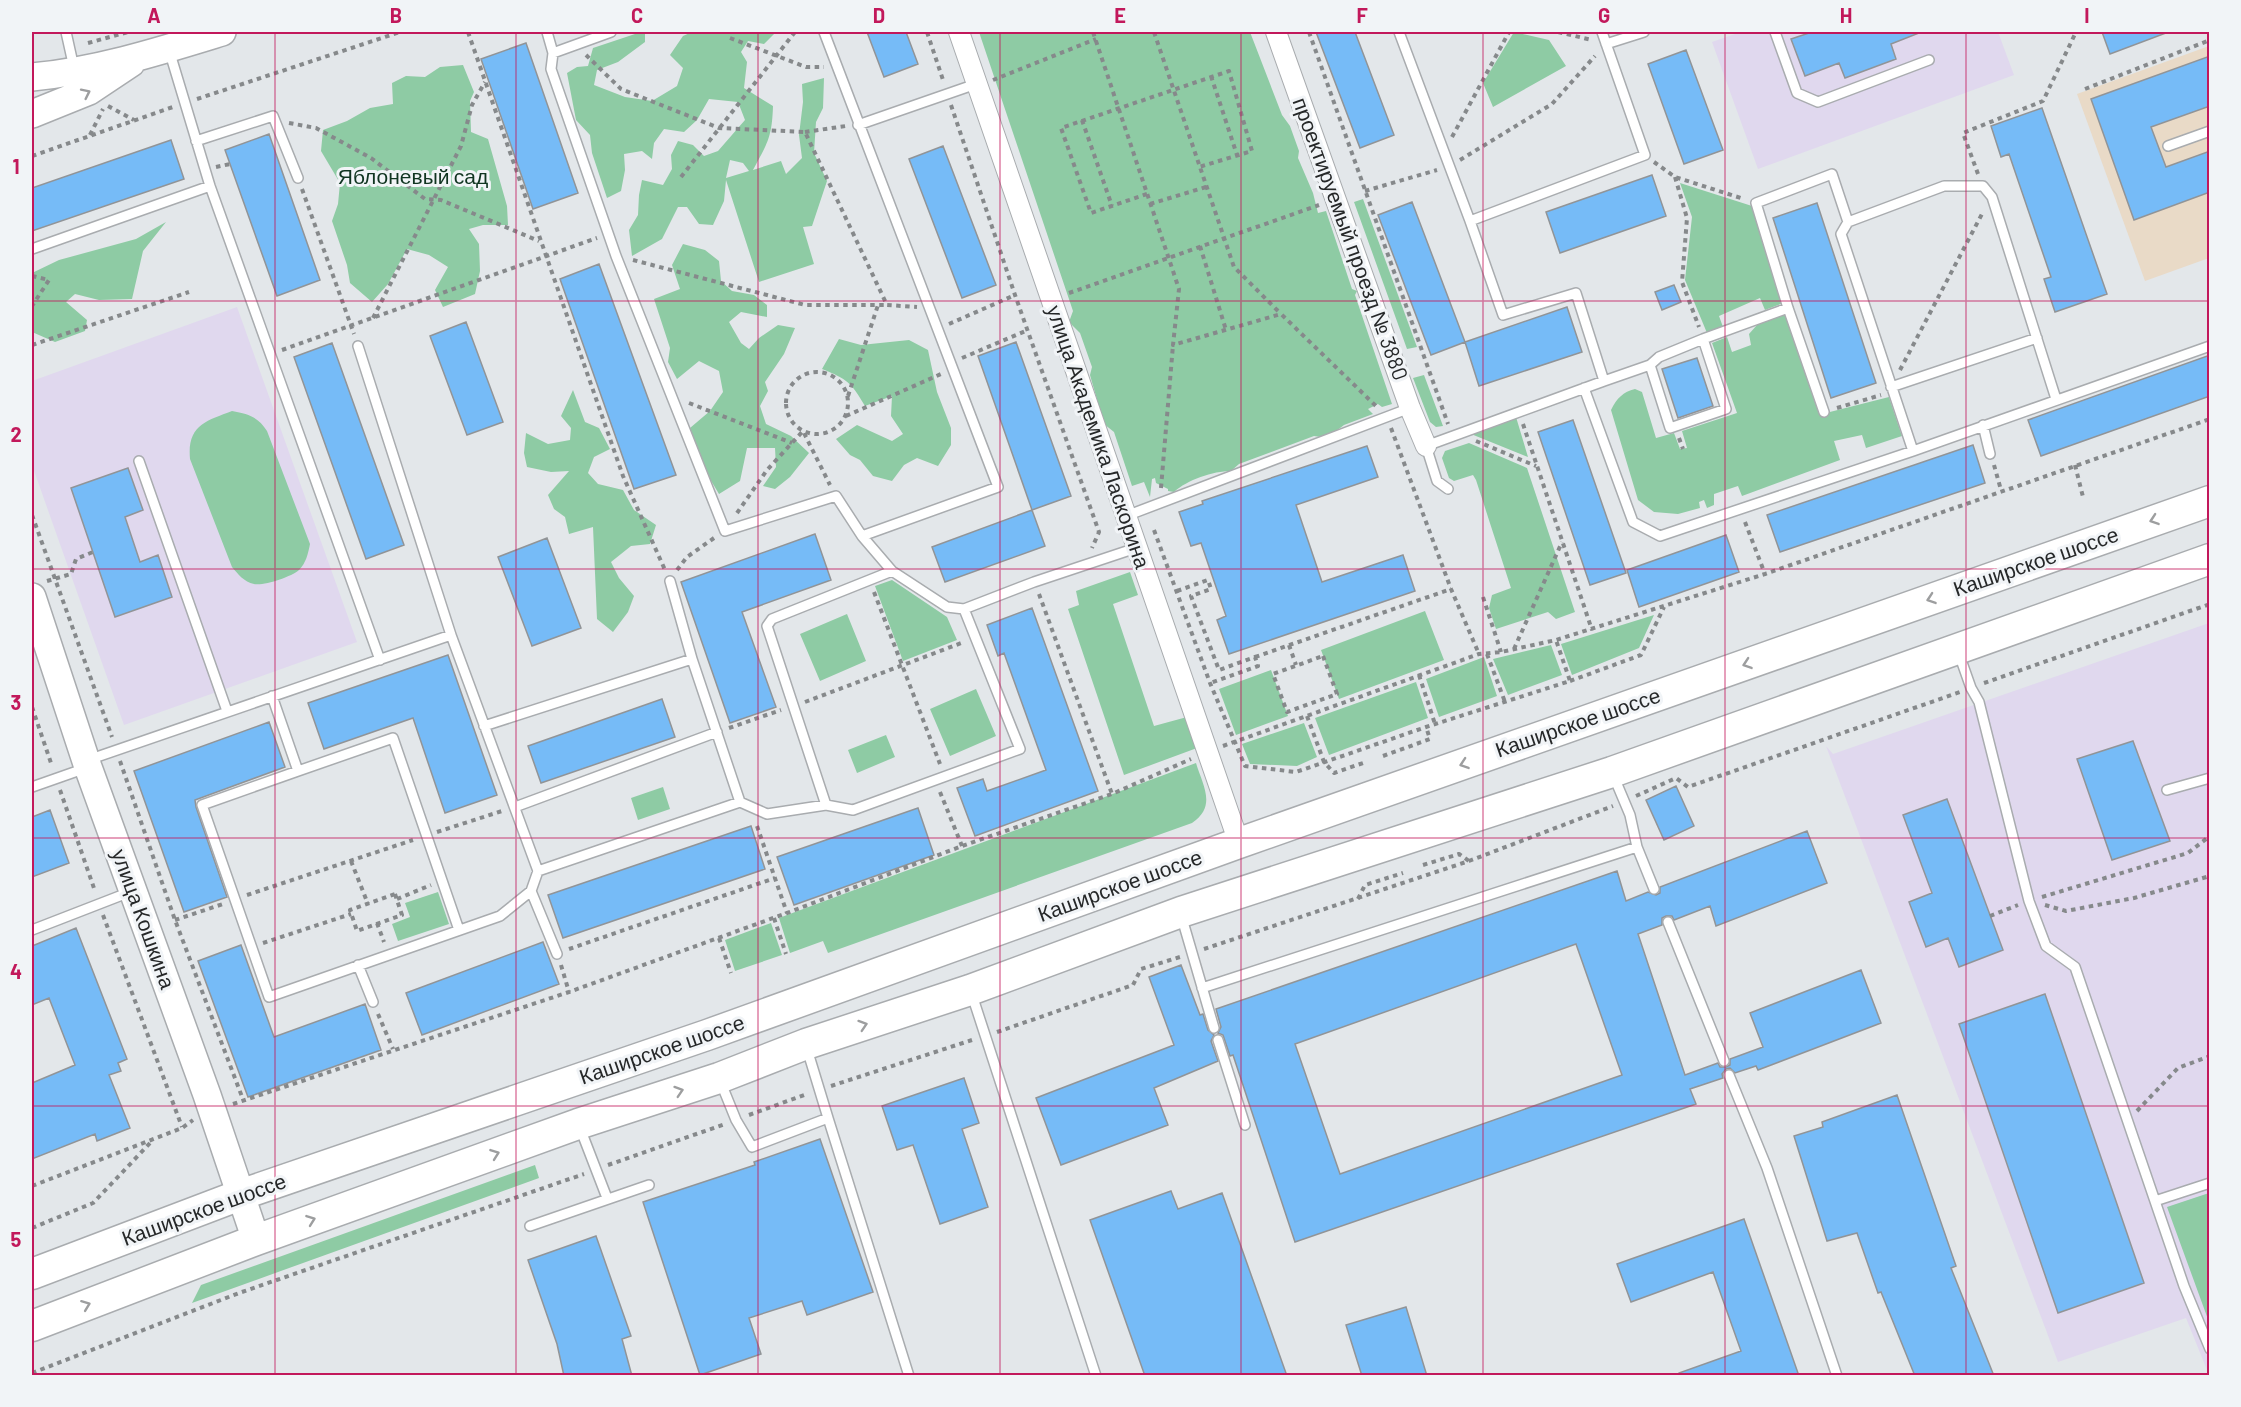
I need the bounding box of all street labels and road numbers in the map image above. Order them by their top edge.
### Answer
street label: проектируемый проезд № 3880 [1289,94,1414,383]
street label: улица Академика Ласкорина [1043,302,1156,572]
street label: Каширское шоссе [1950,521,2121,601]
street label: Каширское шоссе [1492,682,1663,762]
street label: Каширское шоссе [1034,843,1205,926]
street label: улица Кошкина [108,845,181,992]
street label: Каширское шоссе [576,1009,747,1089]
street label: Каширское шоссе [118,1167,289,1250]

